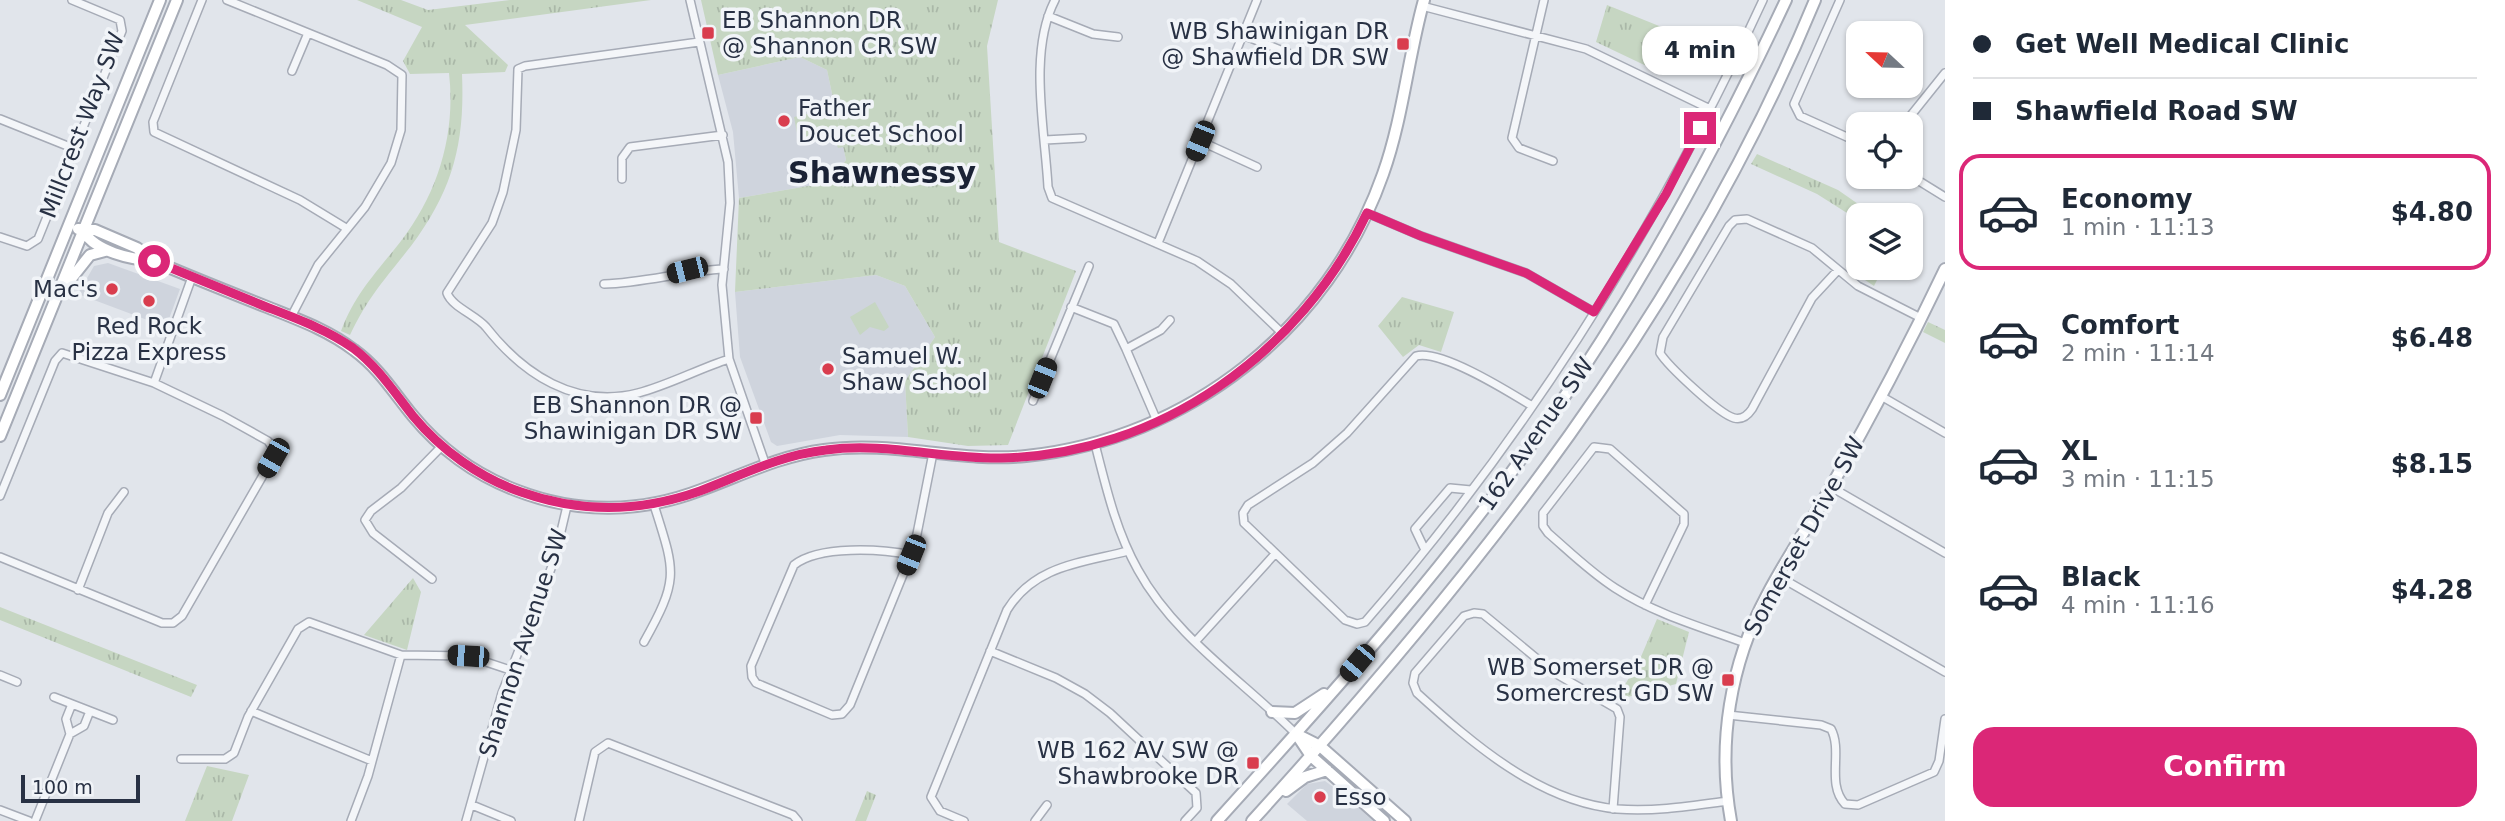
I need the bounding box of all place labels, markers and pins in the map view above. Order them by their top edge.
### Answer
place label: EB Shannon DR @ Shannon CR SW [722,7,937,59]
place label: WB Shawinigan DR @ Shawfield DR SW [1161,18,1389,70]
marker: EB Shannon DR @ Shannon CR SW [700,25,716,41]
marker: WB Shawinigan DR @ Shawfield DR SW [1395,36,1411,52]
place label: Father Doucet School [798,95,964,147]
marker: Father Doucet School [776,113,792,129]
place label: Mac's [33,276,98,302]
marker: Mac's [104,281,120,297]
marker: Red Rock Pizza Express [141,293,157,309]
place label: Red Rock Pizza Express [71,313,227,365]
place label: Samuel W. Shaw School [842,343,988,395]
marker: Samuel W. Shaw School [820,361,836,377]
place label: EB Shannon DR @ Shawinigan DR SW [524,392,742,444]
marker: EB Shannon DR @ Shawinigan DR SW [748,410,764,426]
place label: WB Somerset DR @ Somercrest GD SW [1487,654,1714,706]
marker: WB Somerset DR @ Somercrest GD SW [1720,672,1736,688]
place label: WB 162 AV SW @ Shawbrooke DR [1037,737,1239,789]
marker: WB 162 AV SW @ Shawbrooke DR [1245,755,1261,771]
place label: Esso [1334,784,1387,810]
marker: Esso [1312,789,1328,805]

